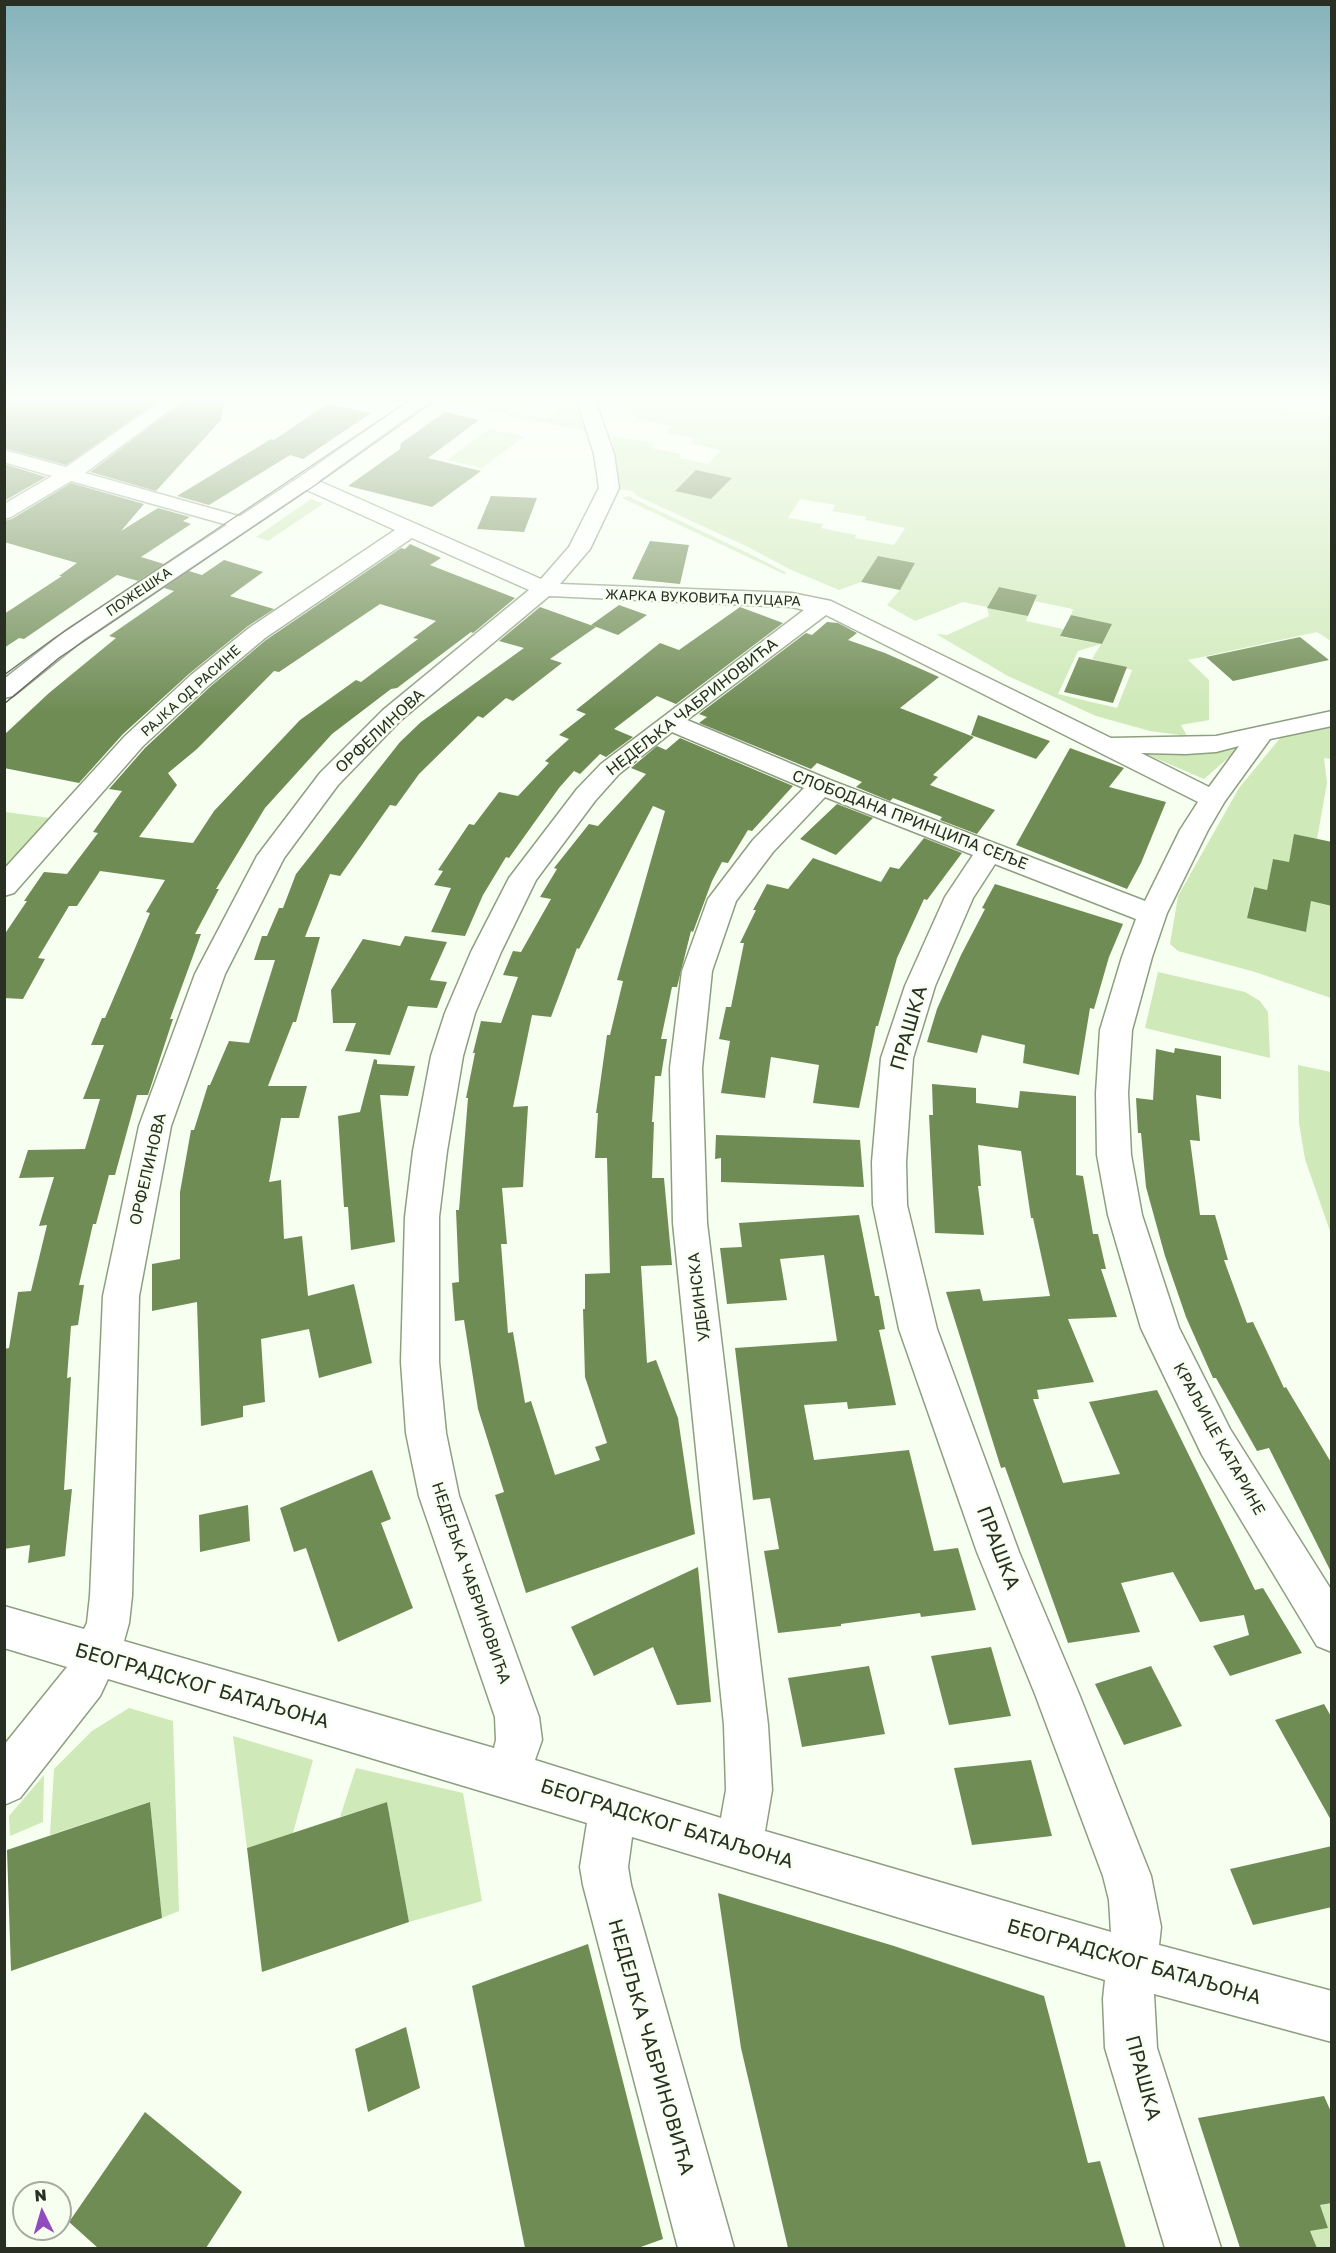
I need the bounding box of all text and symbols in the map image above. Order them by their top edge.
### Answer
street label: ПОЖЕШКА [103,564,175,620]
street label: ЖАРКА ВУКОВИЋА ПУЦАРА [605,586,801,610]
street label: НЕДЕЉКА ЧАБРИНОВИЋА [602,634,782,780]
street label: РАЈКА ОД РАСИНЕ [138,642,244,740]
street label: ОРФЕЛИНОВА [332,685,428,777]
street label: СЛОБОДАНА ПРИНЦИПА СЕЉЕ [789,766,1031,874]
street label: ПРАШКА [885,983,933,1073]
street label: ОРФЕЛИНОВА [126,1111,170,1227]
street label: УДБИНСКА [684,1251,714,1343]
street label: КРАЉИЦЕ КАТАРИНЕ [1169,1359,1269,1519]
street label: НЕДЕЉКА ЧАБРИНОВИЋА [427,1480,515,1686]
street label: ПРАШКА [971,1503,1025,1593]
street label: БЕОГРАДСКОГ БАТАЉОНА [72,1638,332,1734]
street label: БЕОГРАДСКОГ БАТАЉОНА [538,1774,796,1874]
street label: БЕОГРАДСКОГ БАТАЉОНА [1004,1914,1264,2010]
street label: НЕДЕЉКА ЧАБРИНОВИЋА [603,1916,699,2178]
street label: ПРАШКА [1120,2033,1166,2123]
north arrow [12,2181,72,2241]
text: N [34,2185,48,2206]

